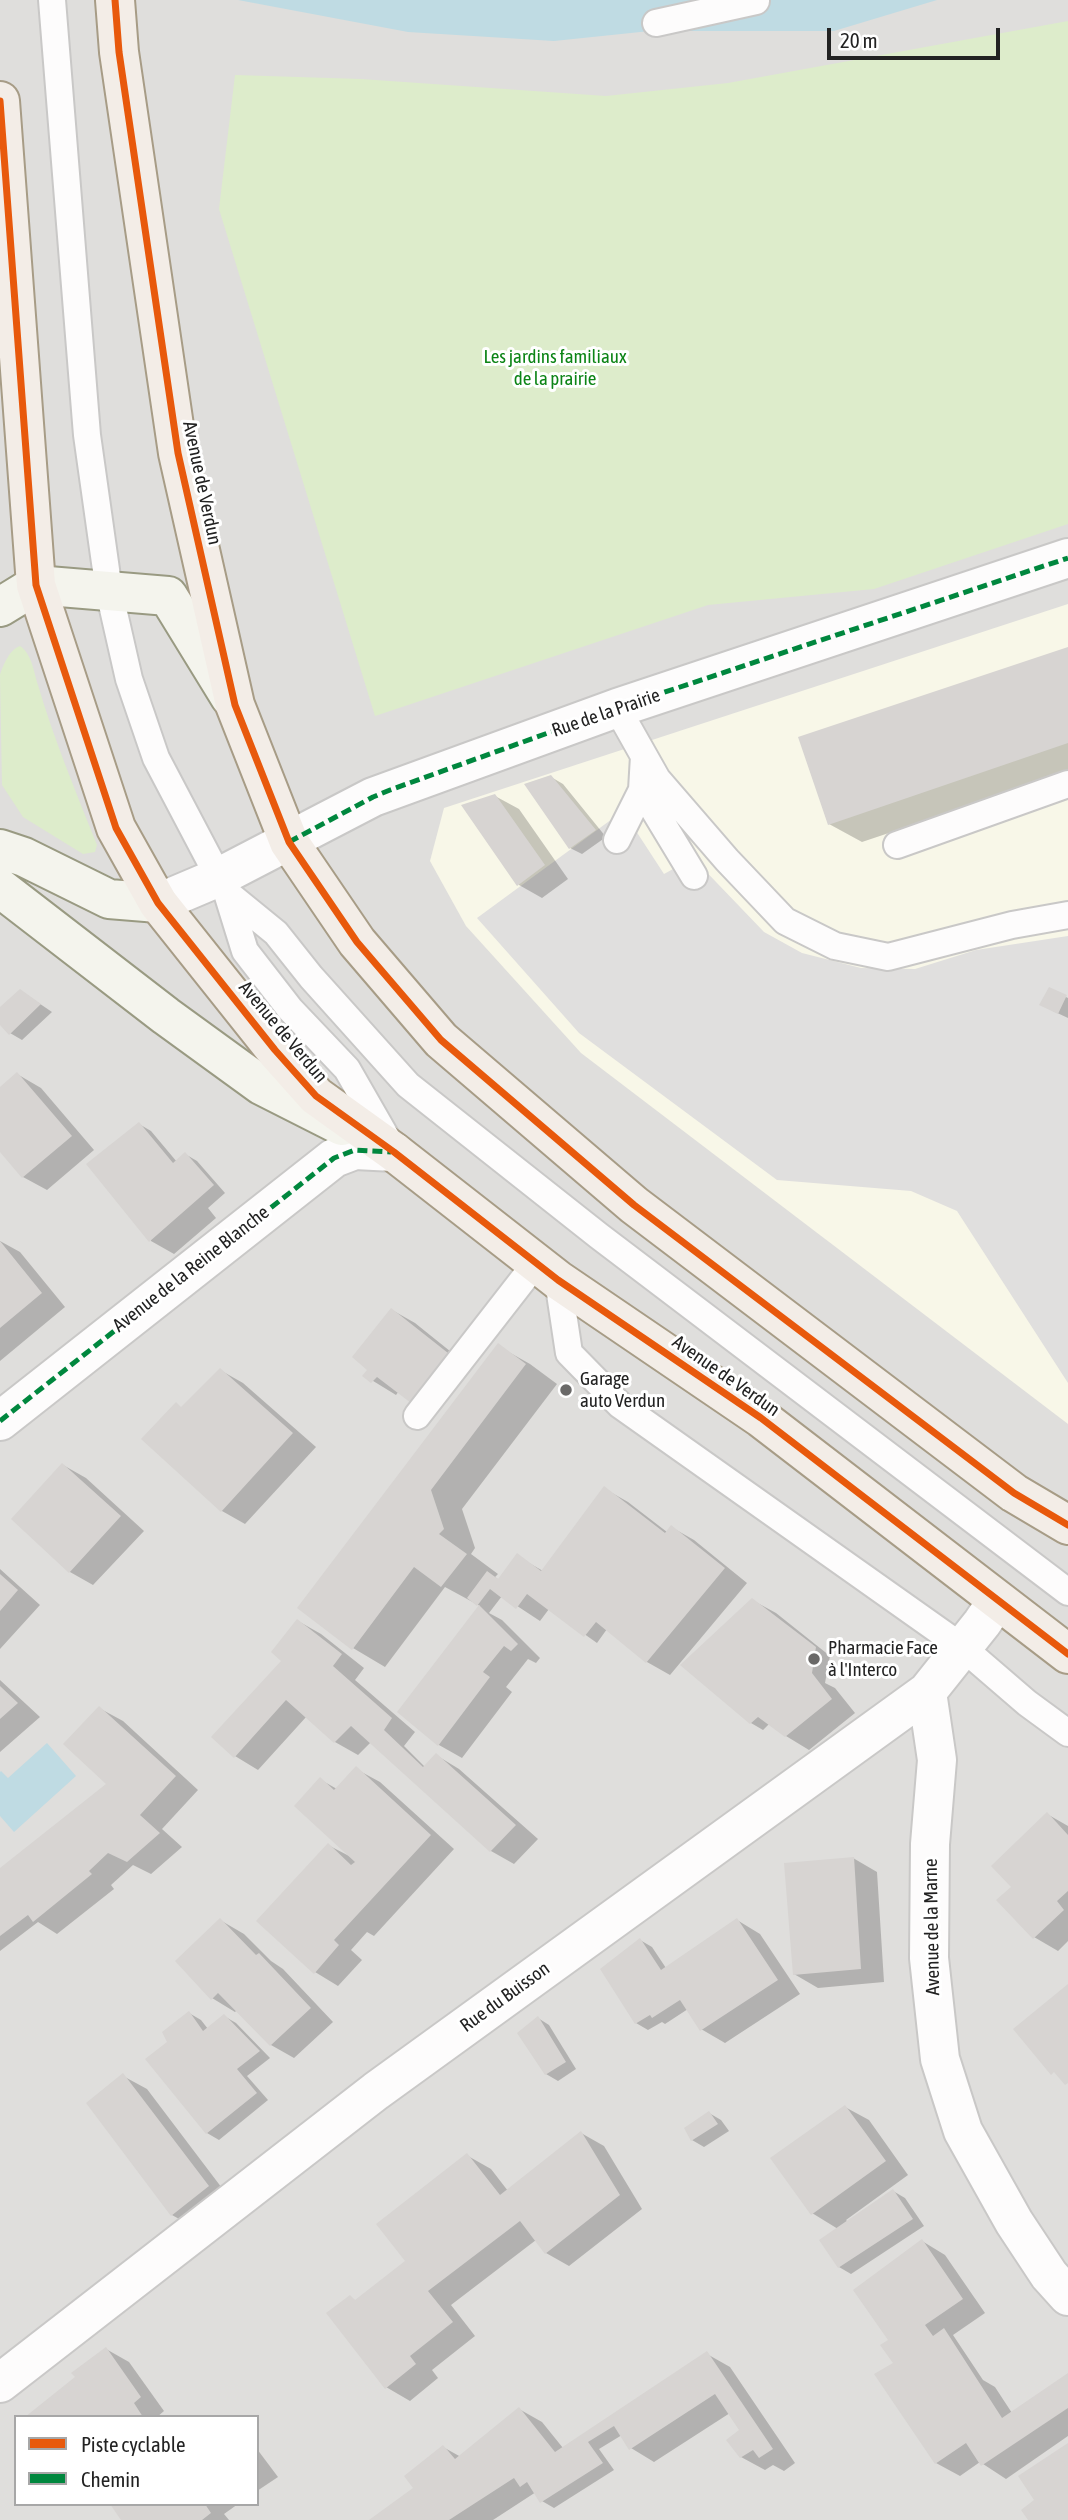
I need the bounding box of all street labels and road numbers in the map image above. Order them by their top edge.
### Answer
street label: Avenue de Verdun [178,419,226,547]
street label: Rue de la Prairie [549,684,663,742]
street label: Avenue de Verdun [234,976,332,1088]
street label: Avenue de la Reine Blanche [108,1201,274,1337]
street label: Avenue de Verdun [668,1331,784,1421]
street label: Avenue de la Marne [919,1858,945,1996]
street label: Rue du Buisson [456,1957,554,2037]

